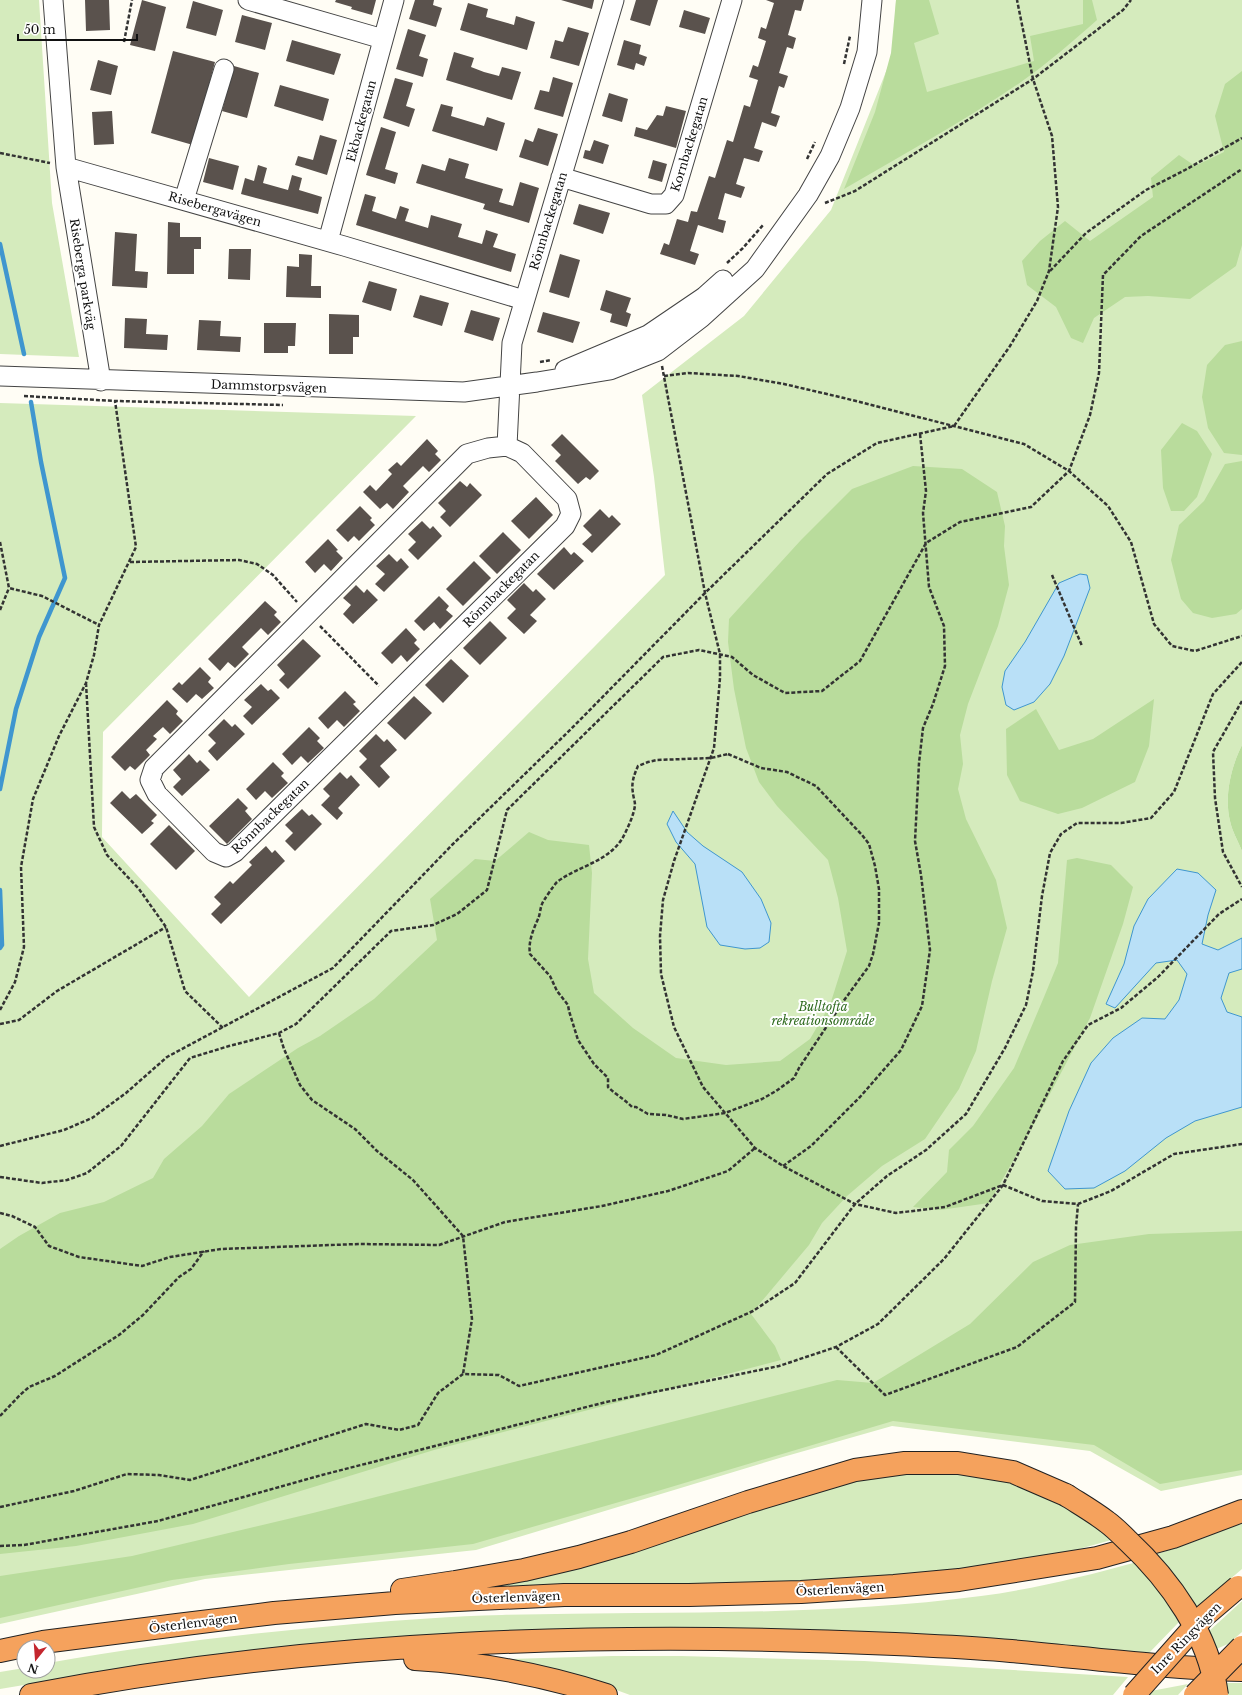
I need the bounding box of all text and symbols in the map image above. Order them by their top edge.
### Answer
scale bar [18,16,137,42]
text: 50 m [24,22,56,37]
street label: Ekbackegatan [343,78,379,164]
street label: Kornbackegatan [667,95,711,193]
street label: Rönnbackegatan [526,170,570,272]
street label: Risebergavägen [167,189,263,229]
street label: Riseberga parkväg [67,217,99,331]
street label: Dammstorpsvägen [211,376,327,396]
street label: Rönnbackegatan [460,548,542,630]
street label: Rönnbackegatan [228,775,312,857]
park label: Bulltofta rekreationsområde [771,999,875,1028]
street label: Österlenvägen [795,1578,885,1599]
street label: Österlenvägen [471,1587,561,1606]
street label: Inre Ringvägen [1148,1599,1224,1677]
street label: Österlenvägen [148,1609,238,1636]
north arrow [16,1639,56,1679]
text: N [25,1660,40,1677]

